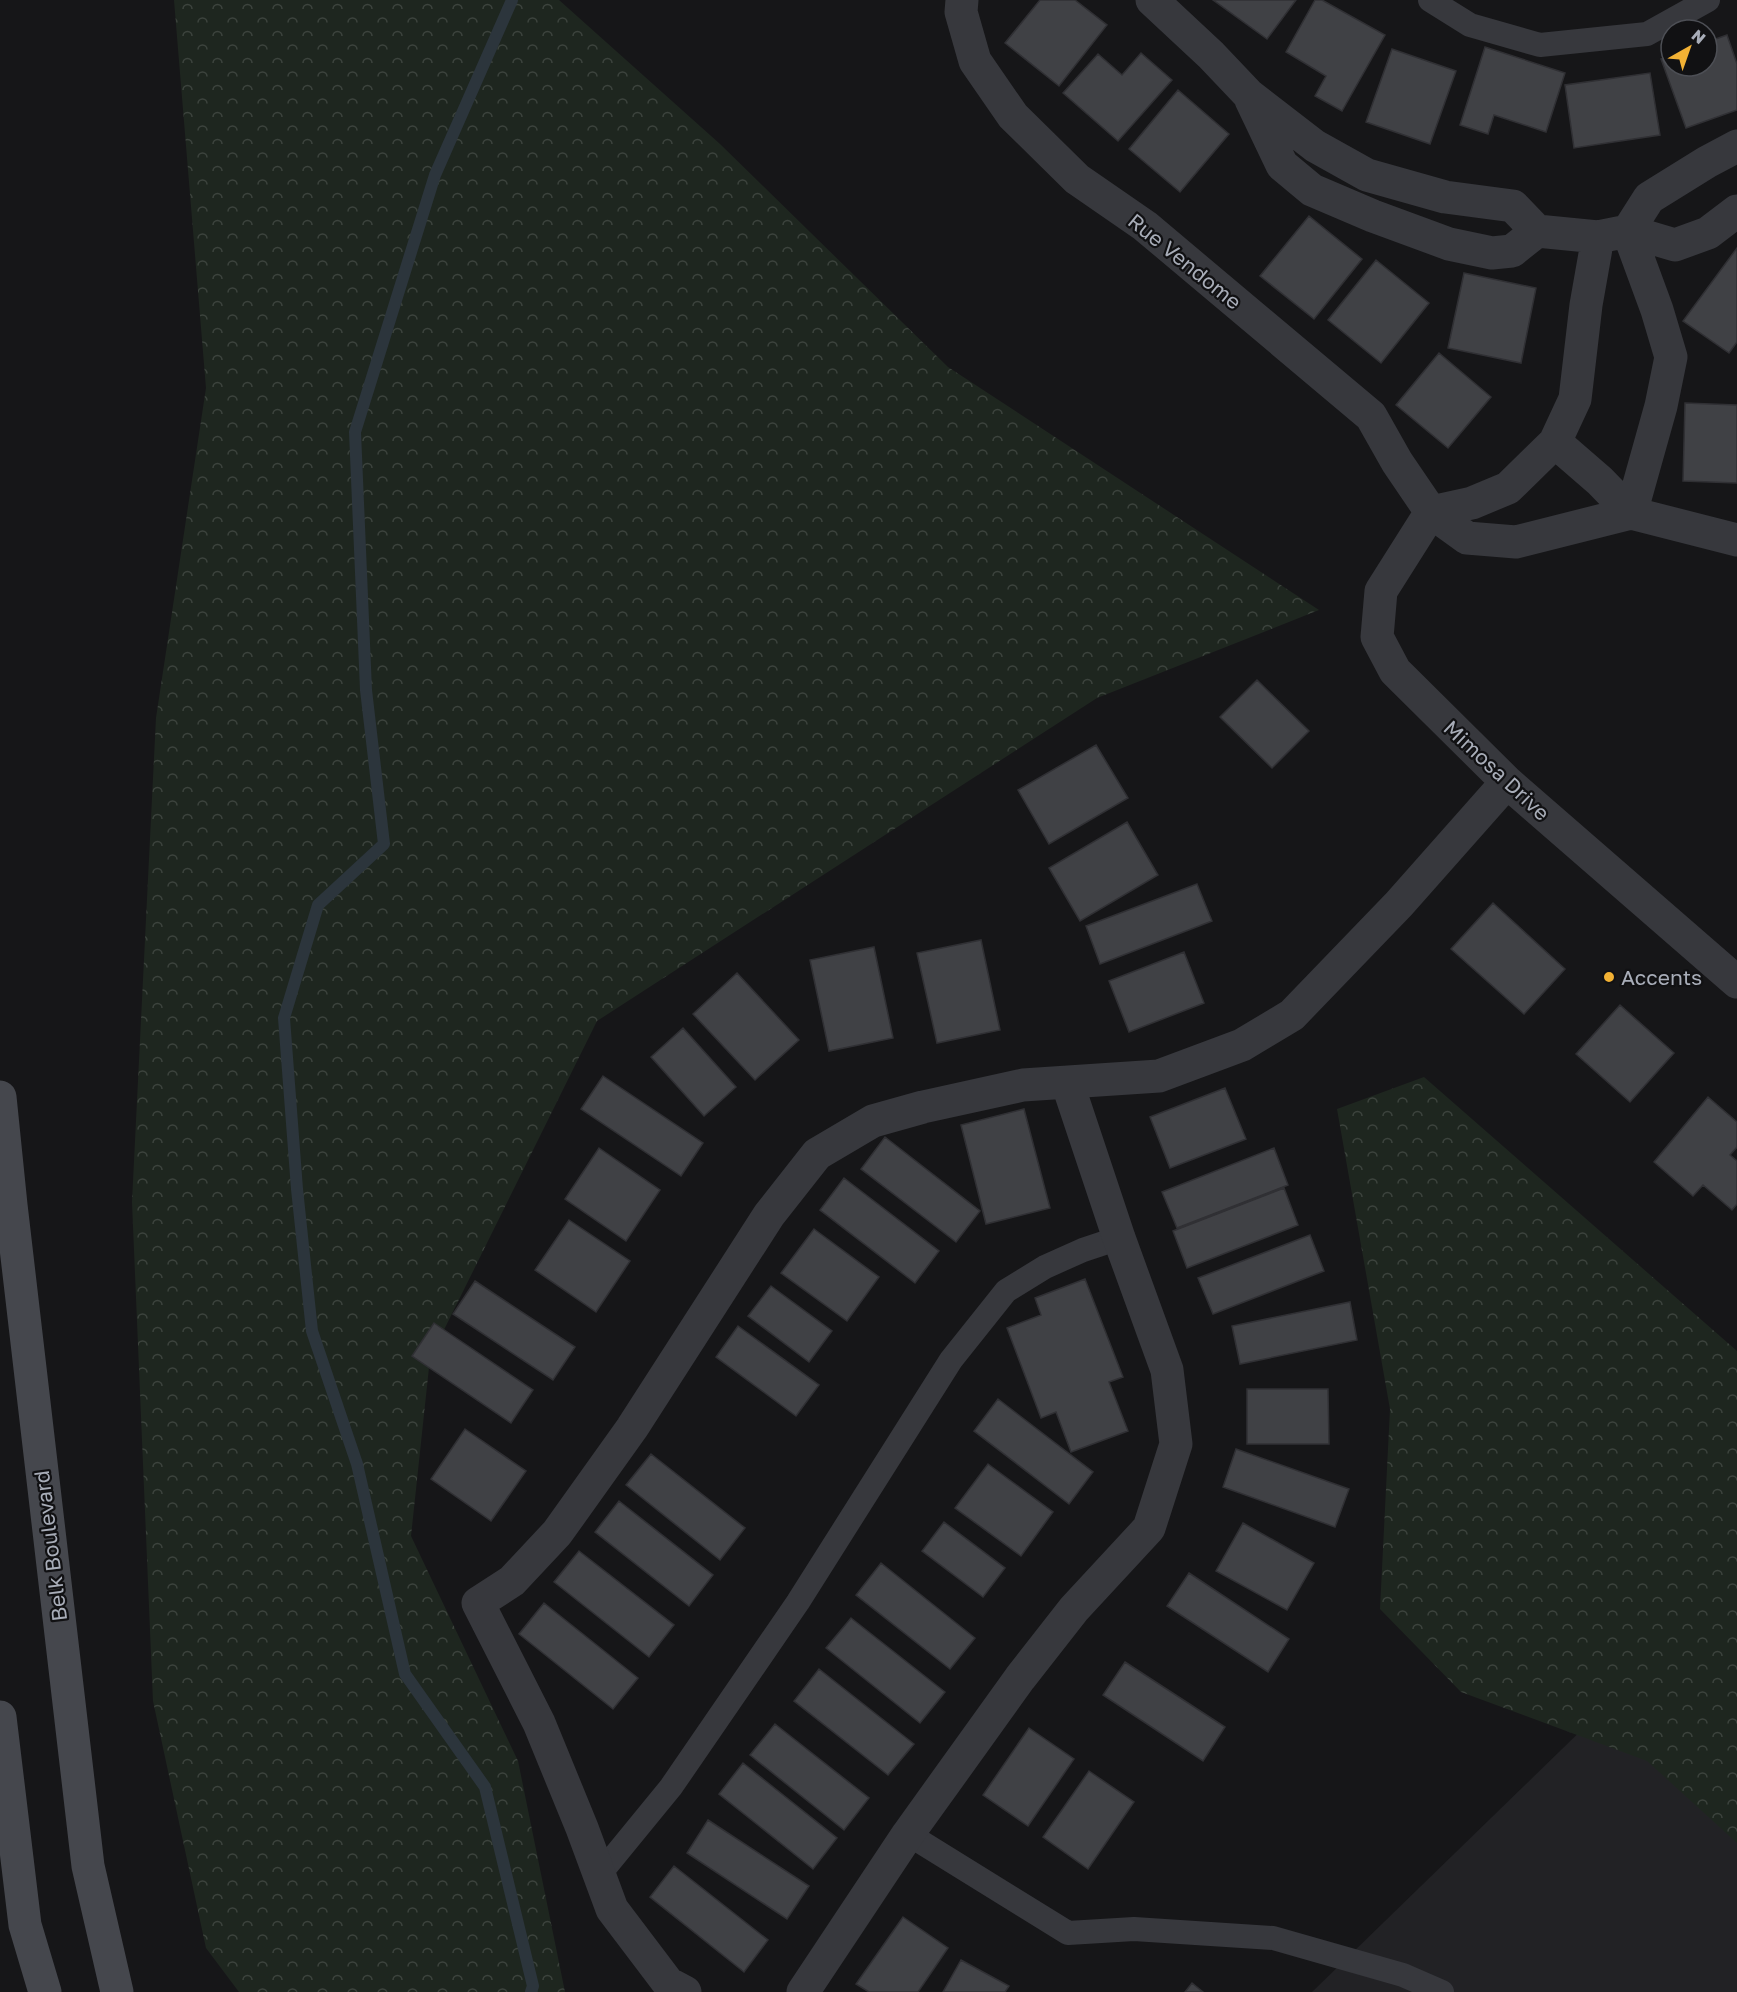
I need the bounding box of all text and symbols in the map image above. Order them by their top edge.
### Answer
north arrow [1659,18,1719,78]
text: N [1688,25,1710,48]
street label: Rue Vendome [1123,207,1247,315]
street label: Mimosa Drive [1439,714,1555,826]
place label: Accents [1621,964,1702,990]
marker: Accents [1602,970,1616,984]
street label: Belk Boulevard [28,1469,72,1623]

